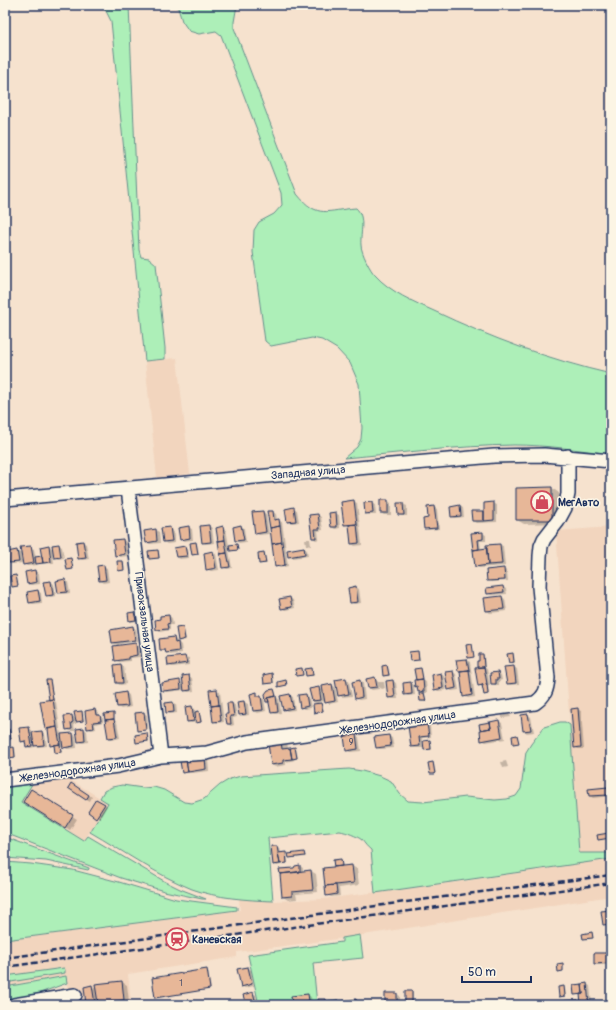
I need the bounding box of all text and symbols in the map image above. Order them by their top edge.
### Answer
street label: Западная улица [270,463,346,482]
shop icon: МегАвто [529,489,555,515]
place label: МегАвто [558,496,599,509]
street label: Привокзальная улица [132,571,157,673]
street label: Железнодорожная улица [338,708,456,737]
house number: 9 [349,737,354,748]
street label: Железнодорожная улица [18,756,136,785]
station icon: Каневская [164,926,190,952]
place label: Каневская [192,933,241,946]
scale bar [462,958,531,984]
text: 50 m [468,965,496,980]
house number: 1 [179,978,183,989]

